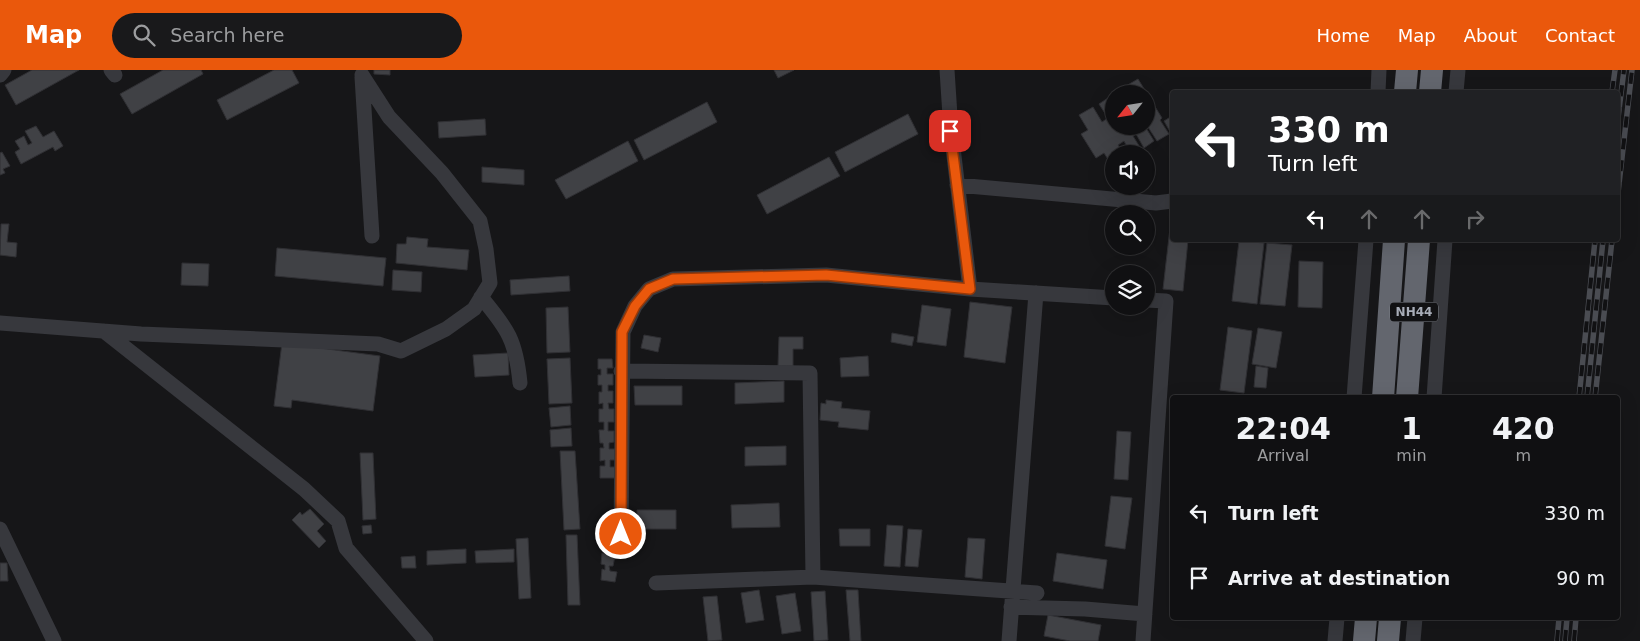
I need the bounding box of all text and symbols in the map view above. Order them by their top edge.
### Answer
search box [112,13,462,58]
text: Map [25,21,82,49]
icon: search [130,21,158,49]
text: Search here [170,24,284,46]
text: Home [1317,25,1370,46]
text: Map [1398,25,1436,46]
text: About [1464,25,1517,46]
text: Contact [1545,25,1615,46]
north arrow [1105,85,1155,135]
map controls [1105,85,1155,315]
pin [929,110,971,152]
icon: left [1185,110,1250,175]
text: 330 m [1268,110,1390,150]
icon: arrive [936,117,964,145]
button: sound [1105,145,1155,195]
text: Turn left [1268,151,1357,176]
button: search [1105,205,1155,255]
icon: left [1302,205,1330,233]
icon: ahead [1355,205,1383,233]
icon: ahead [1408,205,1436,233]
icon: right [1461,205,1489,233]
button: layers [1105,265,1155,315]
road number: NH44 [1390,302,1438,322]
text: 22:04 [1235,411,1331,446]
text: 1 [1401,411,1422,446]
text: 420 [1492,411,1555,446]
text: Arrival [1257,446,1309,465]
text: min [1396,446,1427,465]
text: m [1515,446,1531,465]
icon: left [1185,499,1213,527]
text: Turn left [1228,502,1319,524]
text: 330 m [1544,502,1605,524]
position arrow [594,507,646,559]
icon: arrive [1185,564,1213,592]
text: Arrive at destination [1228,567,1450,589]
text: 90 m [1556,567,1605,589]

